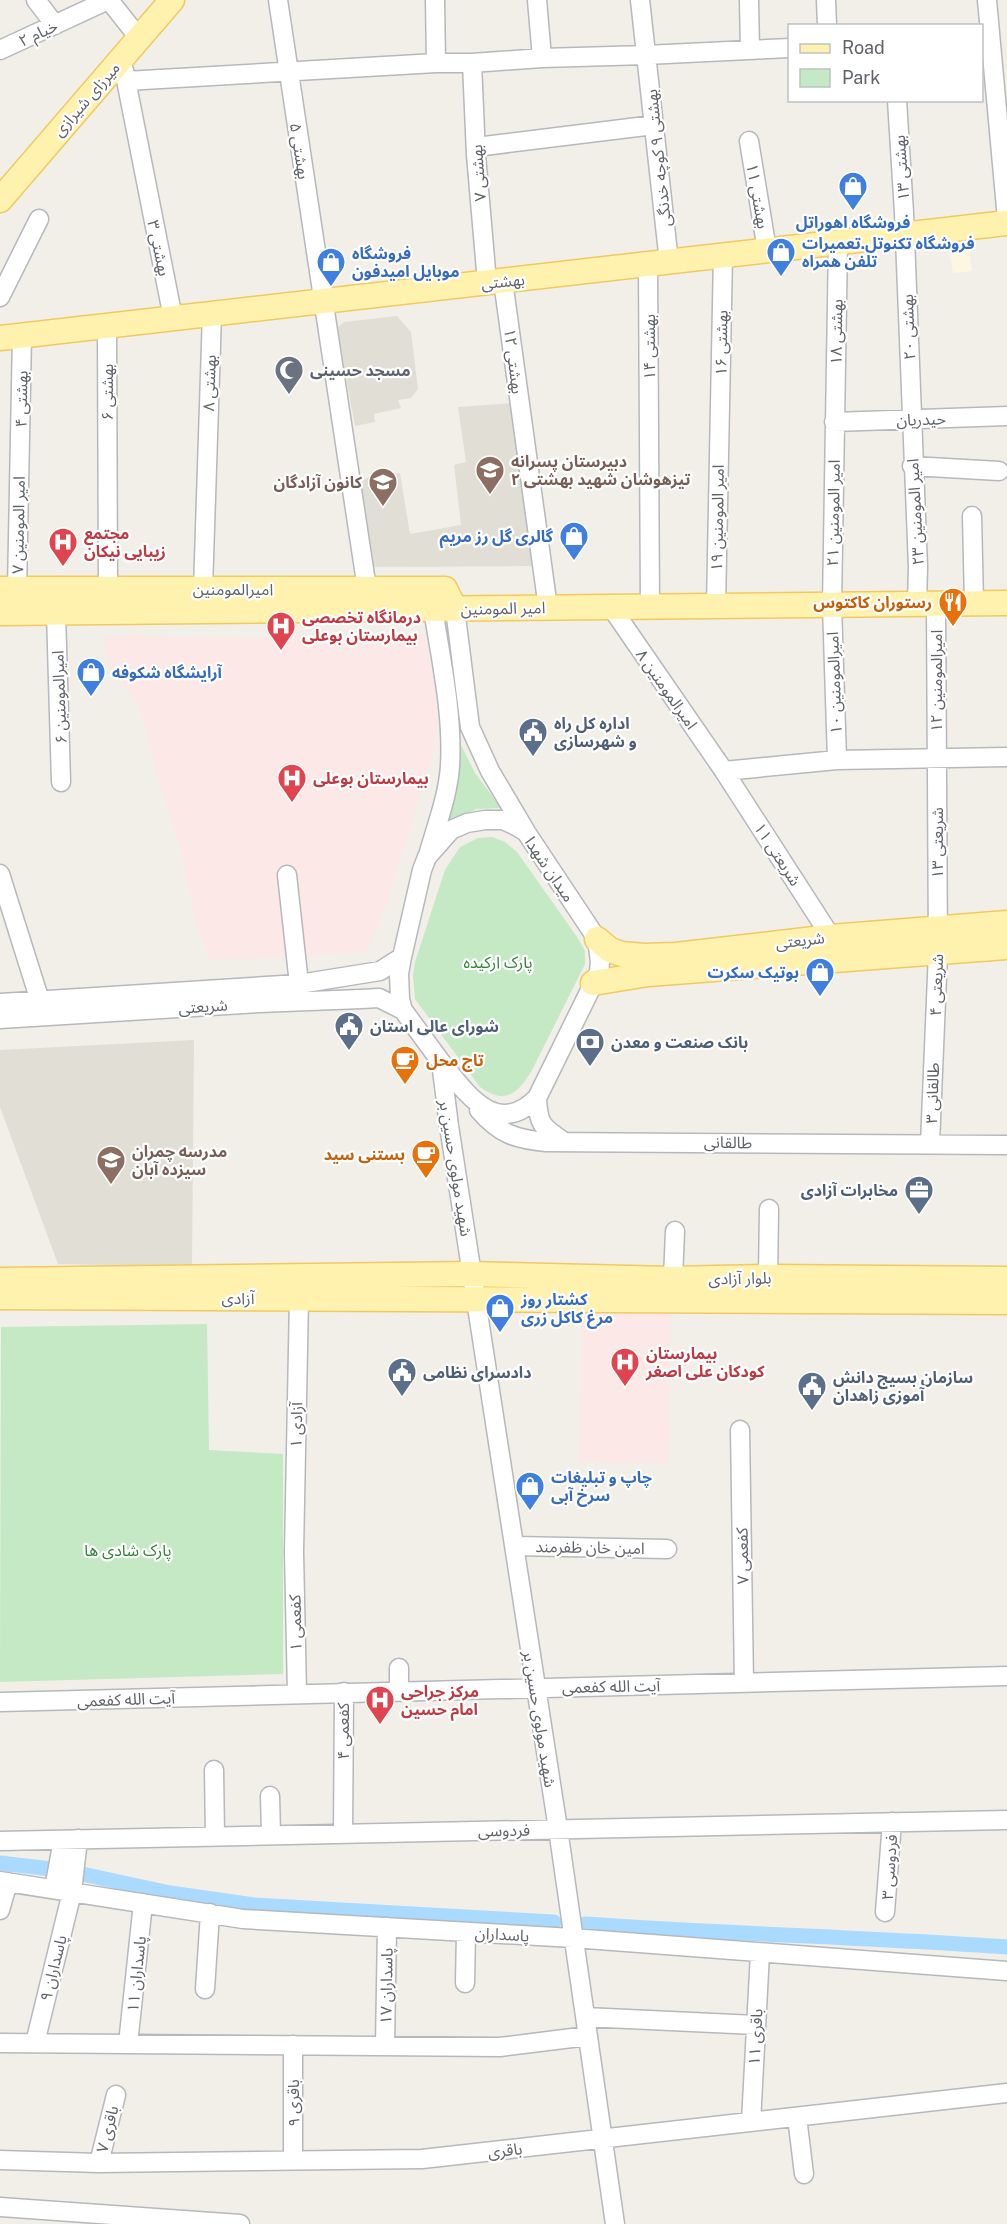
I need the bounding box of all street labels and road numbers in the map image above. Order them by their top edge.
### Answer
street label: خیام ۲ [16,16,62,53]
street label: میرزای شیرازی [49,58,124,140]
street label: بهشتی ۹ کوچه خدنگی [642,88,676,228]
street label: بهشتی ۵ [286,122,313,181]
street label: بهشتی ۱۳ [890,134,913,202]
street label: بهشتی ۷ [467,144,490,202]
street label: بهشتی ۱۱ [742,162,773,230]
street label: بهشتی ۳ [143,218,174,278]
street label: بهشتی [480,270,526,293]
street label: بهشتی ۲۰ [898,294,919,360]
street label: بهشتی ۱۸ [826,299,847,365]
street label: بهشتی ۱۶ [711,310,732,376]
street label: بهشتی ۱۴ [640,314,659,380]
street label: بهشتی ۱۲ [500,327,527,395]
street label: بهشتی ۸ [199,354,220,412]
street label: بهشتی ۶ [98,364,117,420]
street label: بهشتی ۴ [12,370,31,428]
street label: حیدریان [896,409,946,430]
street label: امیر المومنین ۲۳ [903,458,928,566]
street label: امیر المومنین ۲۱ [823,459,844,567]
street label: امیر المومنین ۱۹ [707,464,728,572]
street label: امیر المومنین ۷ [8,476,29,574]
street label: امیرالمومنین [193,580,273,599]
street label: امیر المومنین [460,598,546,619]
street label: امیرالمومنین ۱۲ [927,630,946,732]
street label: امیرالمومنین ۱۰ [823,631,846,735]
street label: امیرالمومنین ۸ [632,646,701,733]
street label: امیرالمومنین ۶ [48,650,71,744]
street label: شریعتی ۱۳ [928,807,947,879]
street label: شریعتی ۱۱ [750,819,805,889]
street label: میدان شهدا [521,833,578,905]
street label: شریعتی [774,928,826,953]
street label: شریعتی ۴ [926,954,947,1016]
street label: شریعتی [178,995,228,1018]
street label: طالقانی ۳ [922,1062,943,1124]
street label: شهید مولوی حسین بر [435,1097,476,1238]
street label: طالقانی [704,1133,752,1152]
street label: بلوار آزادی [708,1268,772,1289]
street label: آزادی [222,1289,256,1308]
street label: آزادی ۱ [287,1401,306,1448]
street label: کفعمی ۷ [732,1527,752,1585]
street label: امین خان ظفرمند [535,1537,645,1558]
street label: کفعمی ۱ [285,1594,305,1652]
street label: شهید مولوی حسین بر [519,1648,560,1789]
street label: آیت الله کفعمی [562,1676,662,1697]
street label: آیت الله کفعمی [77,1688,177,1711]
street label: کفعمی ۴ [334,1702,353,1759]
street label: فردوسی [478,1821,530,1840]
street label: فردوسی ۳ [878,1834,901,1900]
street label: پاسداران [474,1924,530,1947]
street label: پاسداران ۹ [36,1933,72,2003]
street label: پاسداران ۱۱ [123,1935,151,2013]
street label: پاسداران ۱۷ [376,1947,398,2025]
street label: باقری ۱۱ [745,2008,766,2066]
street label: باقری ۹ [284,2079,303,2127]
street label: باقری ۷ [93,2104,122,2155]
street label: باقری [487,2139,523,2162]

